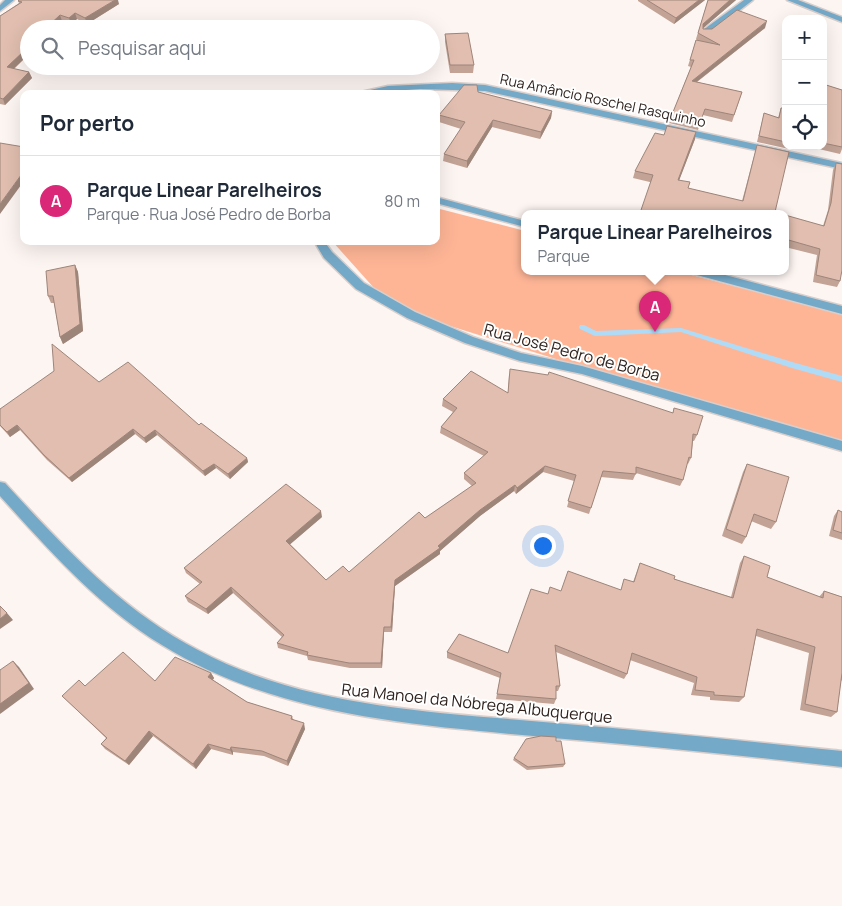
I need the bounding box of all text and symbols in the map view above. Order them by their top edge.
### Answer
map controls [782,15,827,150]
button: + [782,15,827,60]
search box [20,20,440,75]
icon: search [38,34,66,62]
text: Pesquisar aqui [78,35,206,61]
button: − [782,60,827,105]
street label: Rua Amâncio Roschel Rasquinho [498,69,708,131]
button: locate [782,105,827,150]
text: Por perto [40,109,134,137]
text: Parque Linear Parelheiros [87,177,322,203]
text: A [51,190,61,212]
text: 80 m [384,190,420,212]
text: Parque · Rua José Pedro de Borba [87,203,331,225]
popup [521,210,789,275]
text: Parque Linear Parelheiros [538,219,772,245]
text: Parque [538,245,590,267]
pin: A [639,291,671,332]
street label: Rua José Pedro de Borba [481,318,663,386]
your location [530,533,556,559]
street label: Rua Manoel da Nóbrega Albuquerque [340,678,614,728]

